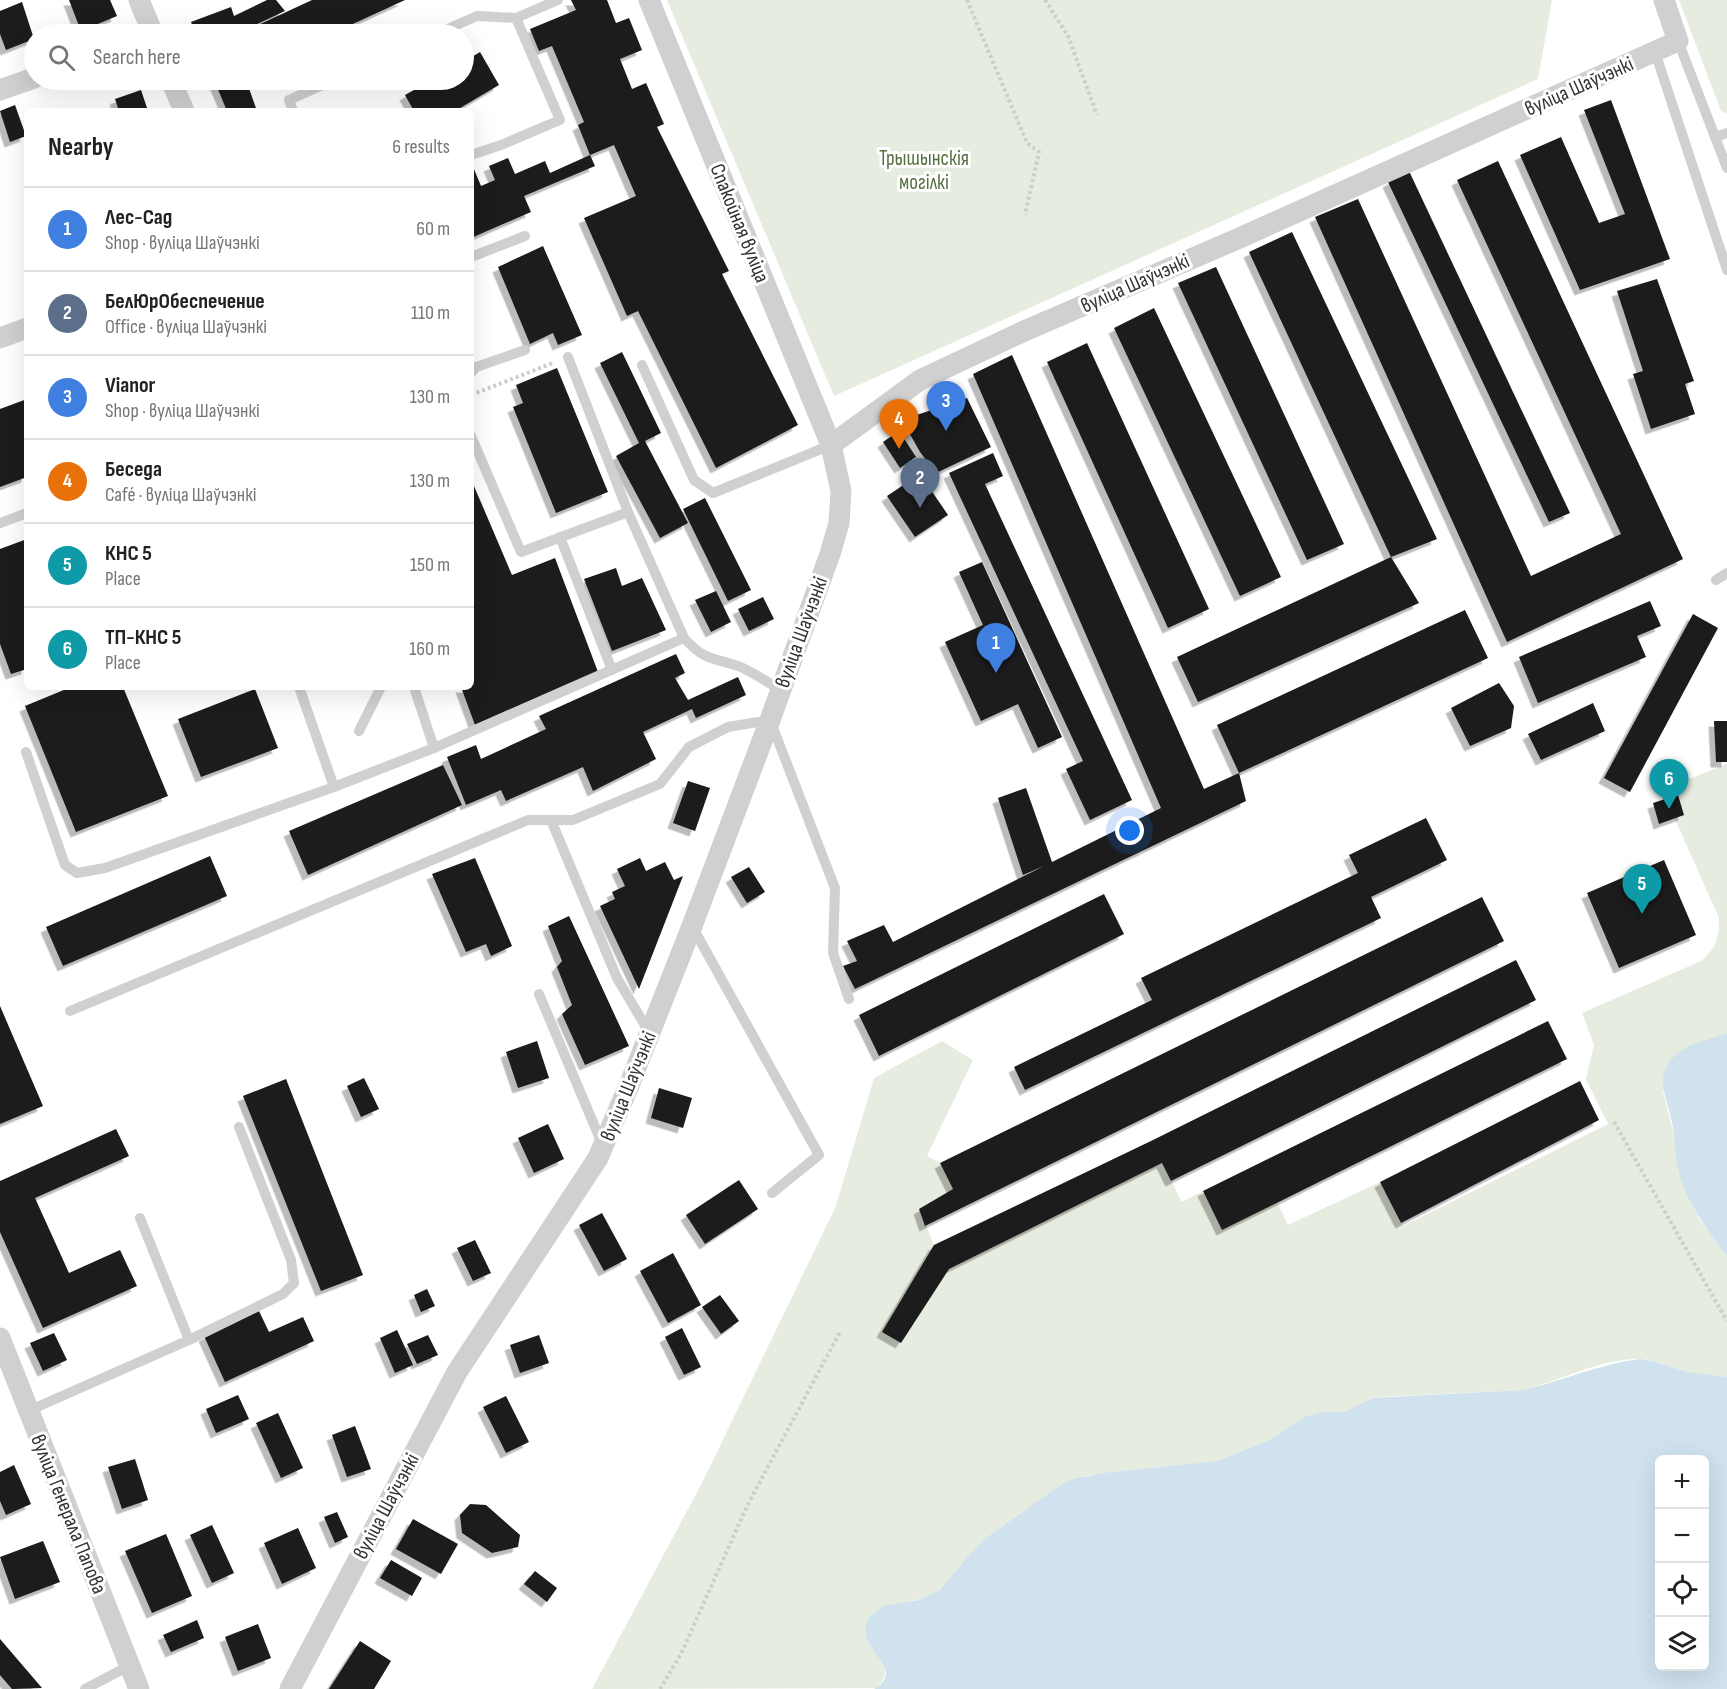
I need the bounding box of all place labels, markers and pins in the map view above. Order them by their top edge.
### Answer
pin: 3 [926,382,966,431]
pin: 4 [880,400,918,449]
pin: 2 [900,458,940,508]
pin: 1 [976,624,1016,673]
pin: 6 [1650,760,1688,809]
pin: 5 [1622,864,1662,914]

